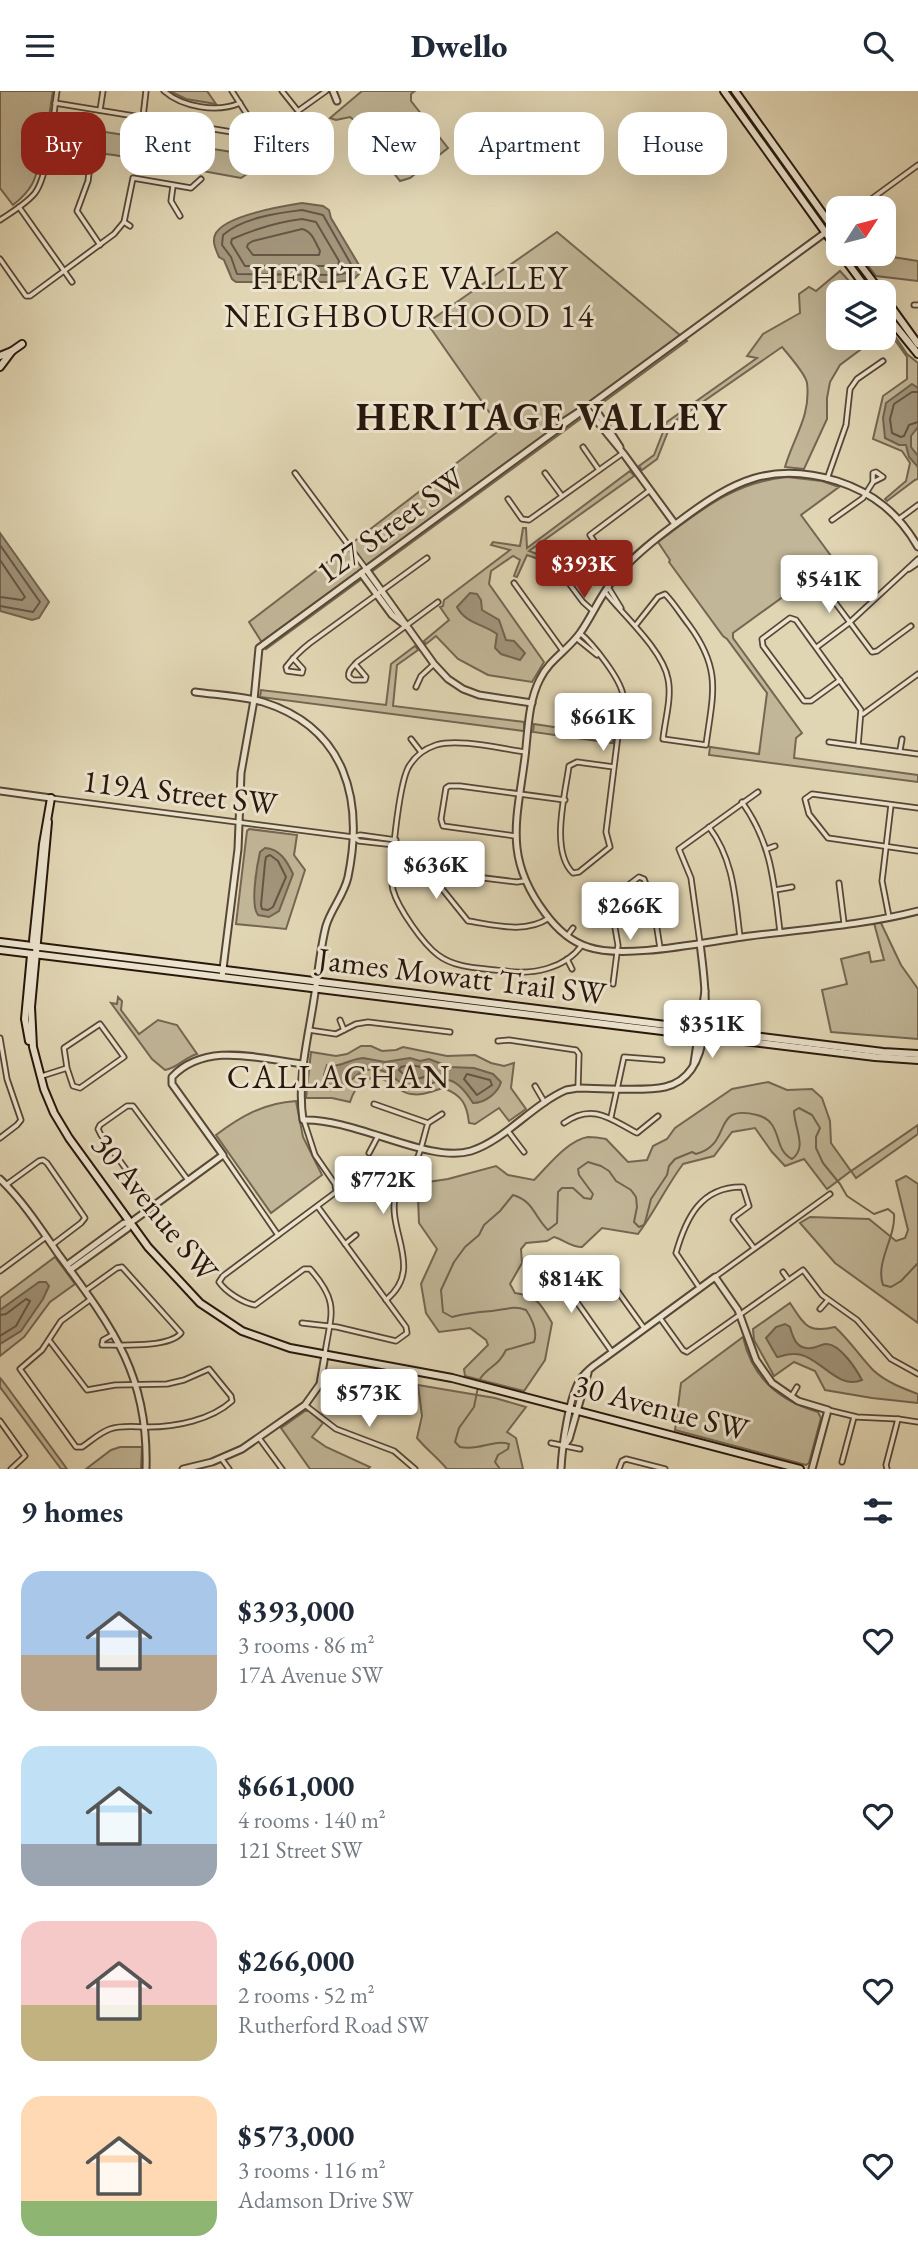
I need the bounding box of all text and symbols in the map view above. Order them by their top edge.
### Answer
text: Dwello [411,25,507,67]
icon: menu [21,27,59,65]
icon: search [859,27,897,65]
chip: Buy [21,112,106,175]
chip: Rent [120,112,215,175]
chip: Filters [229,112,334,175]
chip: New [348,112,440,175]
chip: Apartment [454,112,604,175]
chip: House [618,112,727,175]
north arrow [826,196,896,266]
map controls [826,196,896,350]
district label: HERITAGE VALLEY NEIGHBOURHOOD 14 [224,256,596,337]
button: layers [826,280,896,350]
district label: HERITAGE VALLEY [356,392,728,441]
street label: 127 Street SW [308,457,473,593]
pin: $393K [535,540,633,600]
text: $393K [552,548,616,578]
pin: $541K [780,555,878,615]
text: $541K [797,563,861,593]
pin: $661K [554,693,652,753]
text: $661K [571,701,635,731]
street label: 119A Street SW [80,759,280,825]
pin: $636K [387,841,485,901]
text: $636K [404,849,468,879]
pin: $266K [581,883,679,942]
text: $266K [598,890,662,920]
street label: James Mowatt Trail SW [313,937,609,1015]
pin: $351K [663,1000,761,1060]
text: $351K [680,1008,744,1038]
district label: CALLAGHAN [227,1055,451,1098]
street label: 30 Avenue SW [82,1124,228,1291]
pin: $772K [334,1157,432,1216]
text: $772K [351,1164,415,1194]
pin: $814K [522,1255,620,1315]
text: $814K [539,1263,603,1293]
street label: 30 Avenue SW [569,1363,754,1451]
pin: $573K [320,1369,418,1429]
text: $573K [337,1377,401,1407]
text: 9 homes [21,1492,123,1531]
icon: filters [859,1492,897,1530]
text: $393,000 [238,1591,354,1630]
icon: home [77,1599,161,1683]
icon: heart [859,1622,897,1660]
text: 3 rooms · 86 m² [238,1630,375,1660]
text: 17A Avenue SW [238,1660,383,1690]
text: $661,000 [238,1766,354,1805]
icon: home [77,1774,161,1858]
icon: heart [859,1797,897,1835]
text: 4 rooms · 140 m² [238,1805,386,1835]
text: 121 Street SW [238,1835,363,1865]
text: $266,000 [238,1941,354,1980]
icon: home [77,1949,161,2033]
icon: heart [859,1972,897,2010]
text: 2 rooms · 52 m² [238,1980,375,2010]
text: Rutherford Road SW [238,2010,429,2040]
text: $573,000 [238,2116,354,2155]
icon: home [77,2124,161,2208]
icon: heart [859,2147,897,2185]
text: 3 rooms · 116 m² [238,2155,386,2185]
text: Adamson Drive SW [238,2185,414,2215]

